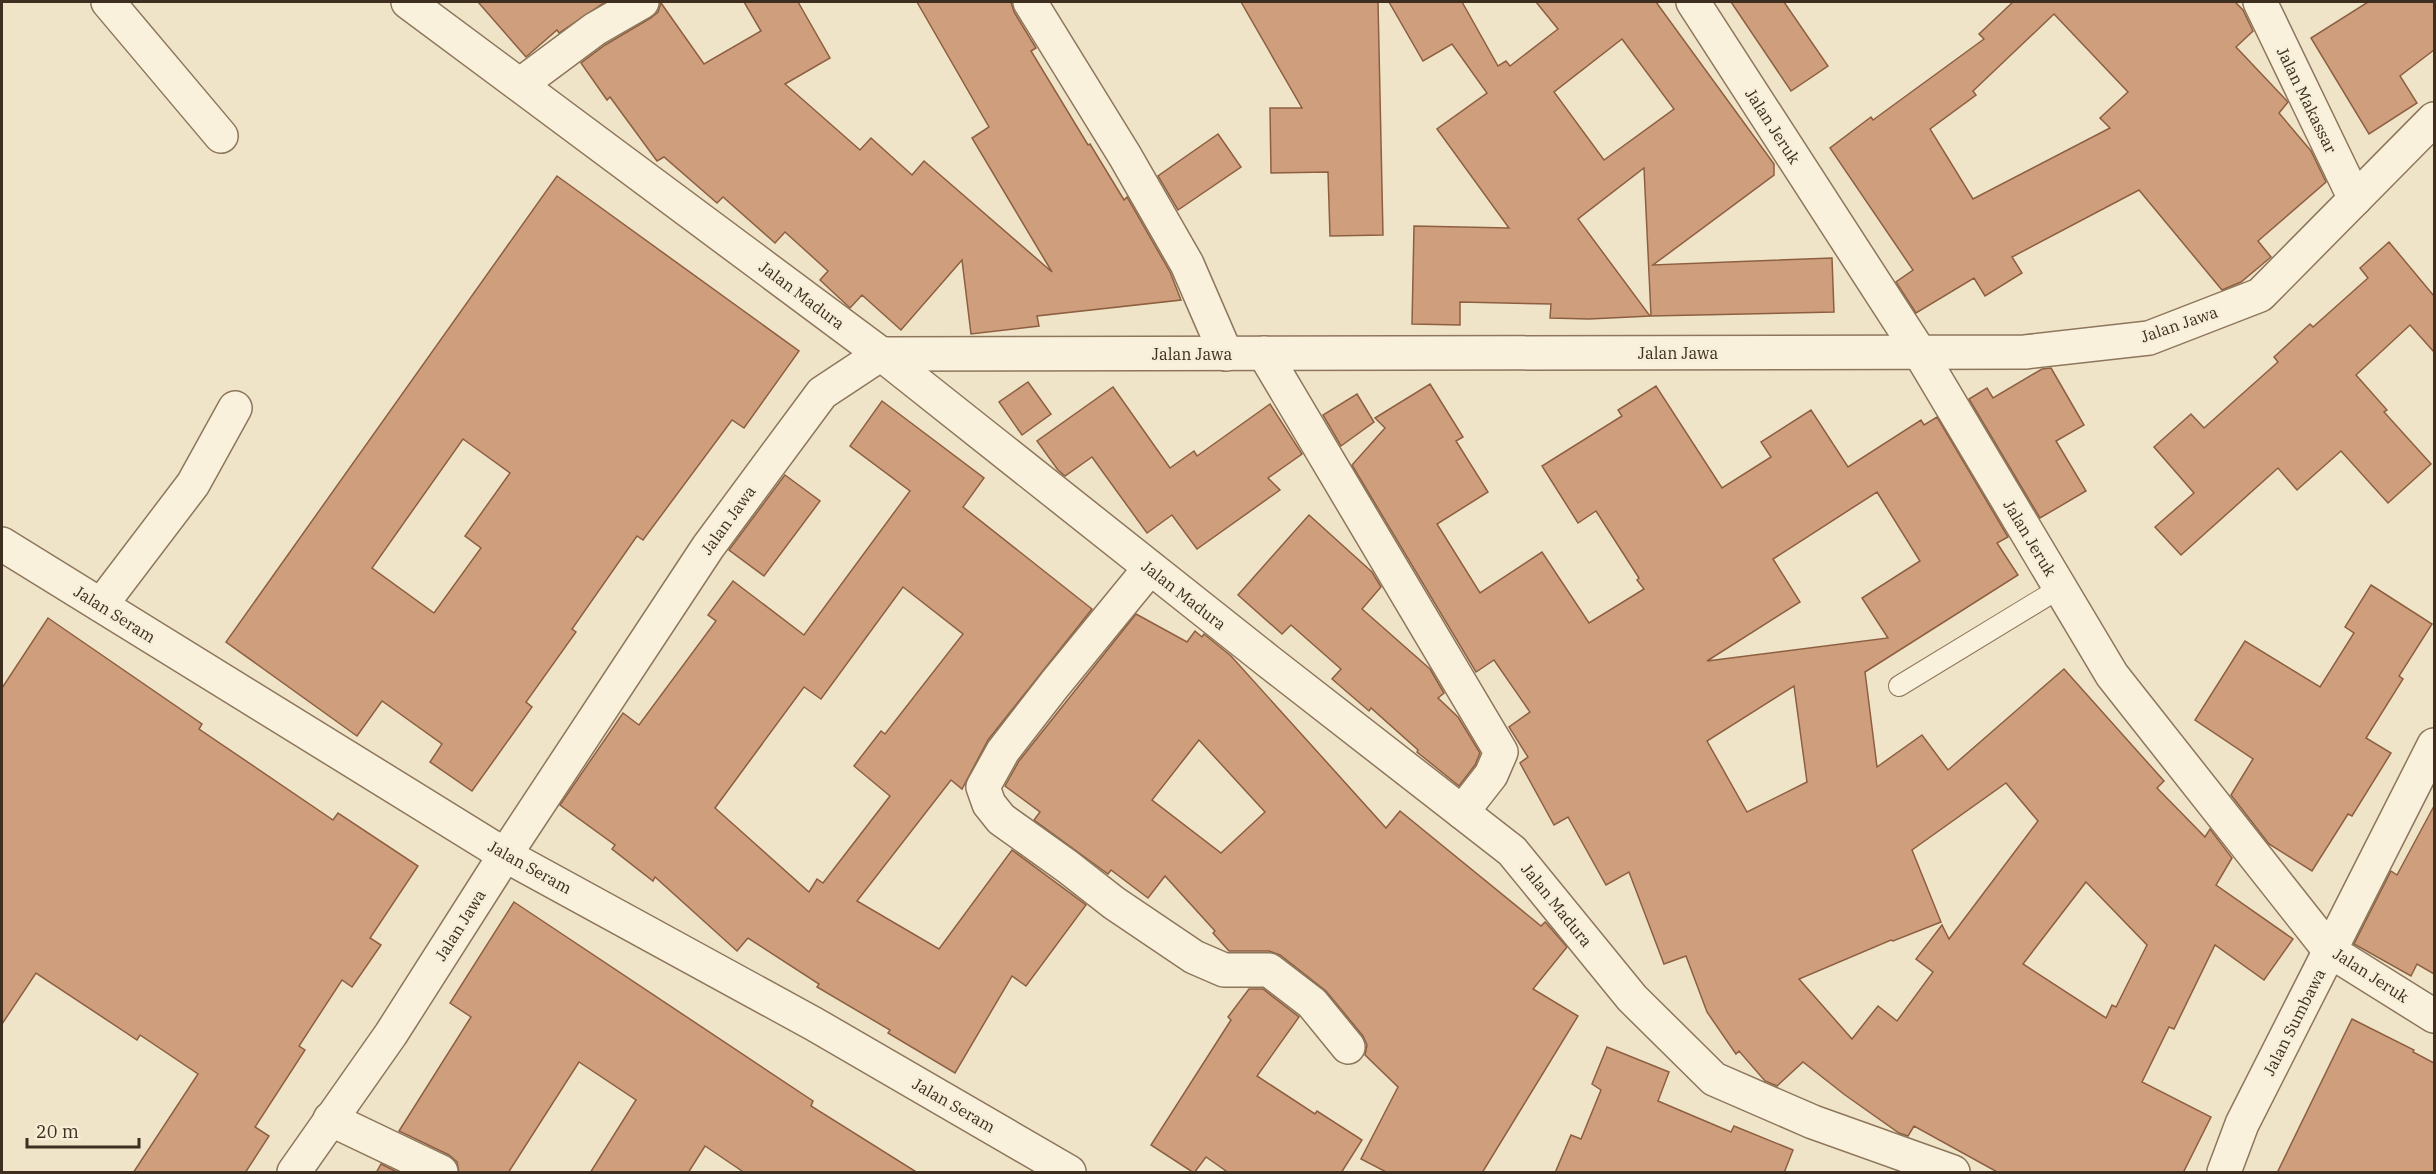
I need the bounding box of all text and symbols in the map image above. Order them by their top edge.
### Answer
street label: Jalan Makassar [2273,44,2341,156]
street label: Jalan Jeruk [1741,85,1805,168]
street label: Jalan Madura [755,256,849,334]
street label: Jalan Jawa [2138,301,2220,347]
street label: Jalan Jawa [1638,343,1718,363]
street label: Jalan Jawa [1152,344,1232,364]
street label: Jalan Jawa [696,481,760,558]
street label: Jalan Jeruk [1999,496,2061,580]
street label: Jalan Madura [1138,556,1230,634]
street label: Jalan Seram [70,581,160,647]
street label: Jalan Seram [485,836,575,898]
street label: Jalan Madura [1517,859,1597,951]
street label: Jalan Jawa [430,885,490,964]
street label: Jalan Jeruk [2330,943,2413,1007]
street label: Jalan Sumbawa [2258,965,2330,1079]
street label: Jalan Seram [909,1073,999,1137]
scale bar [27,1111,140,1149]
text: 20 m [36,1120,79,1143]

